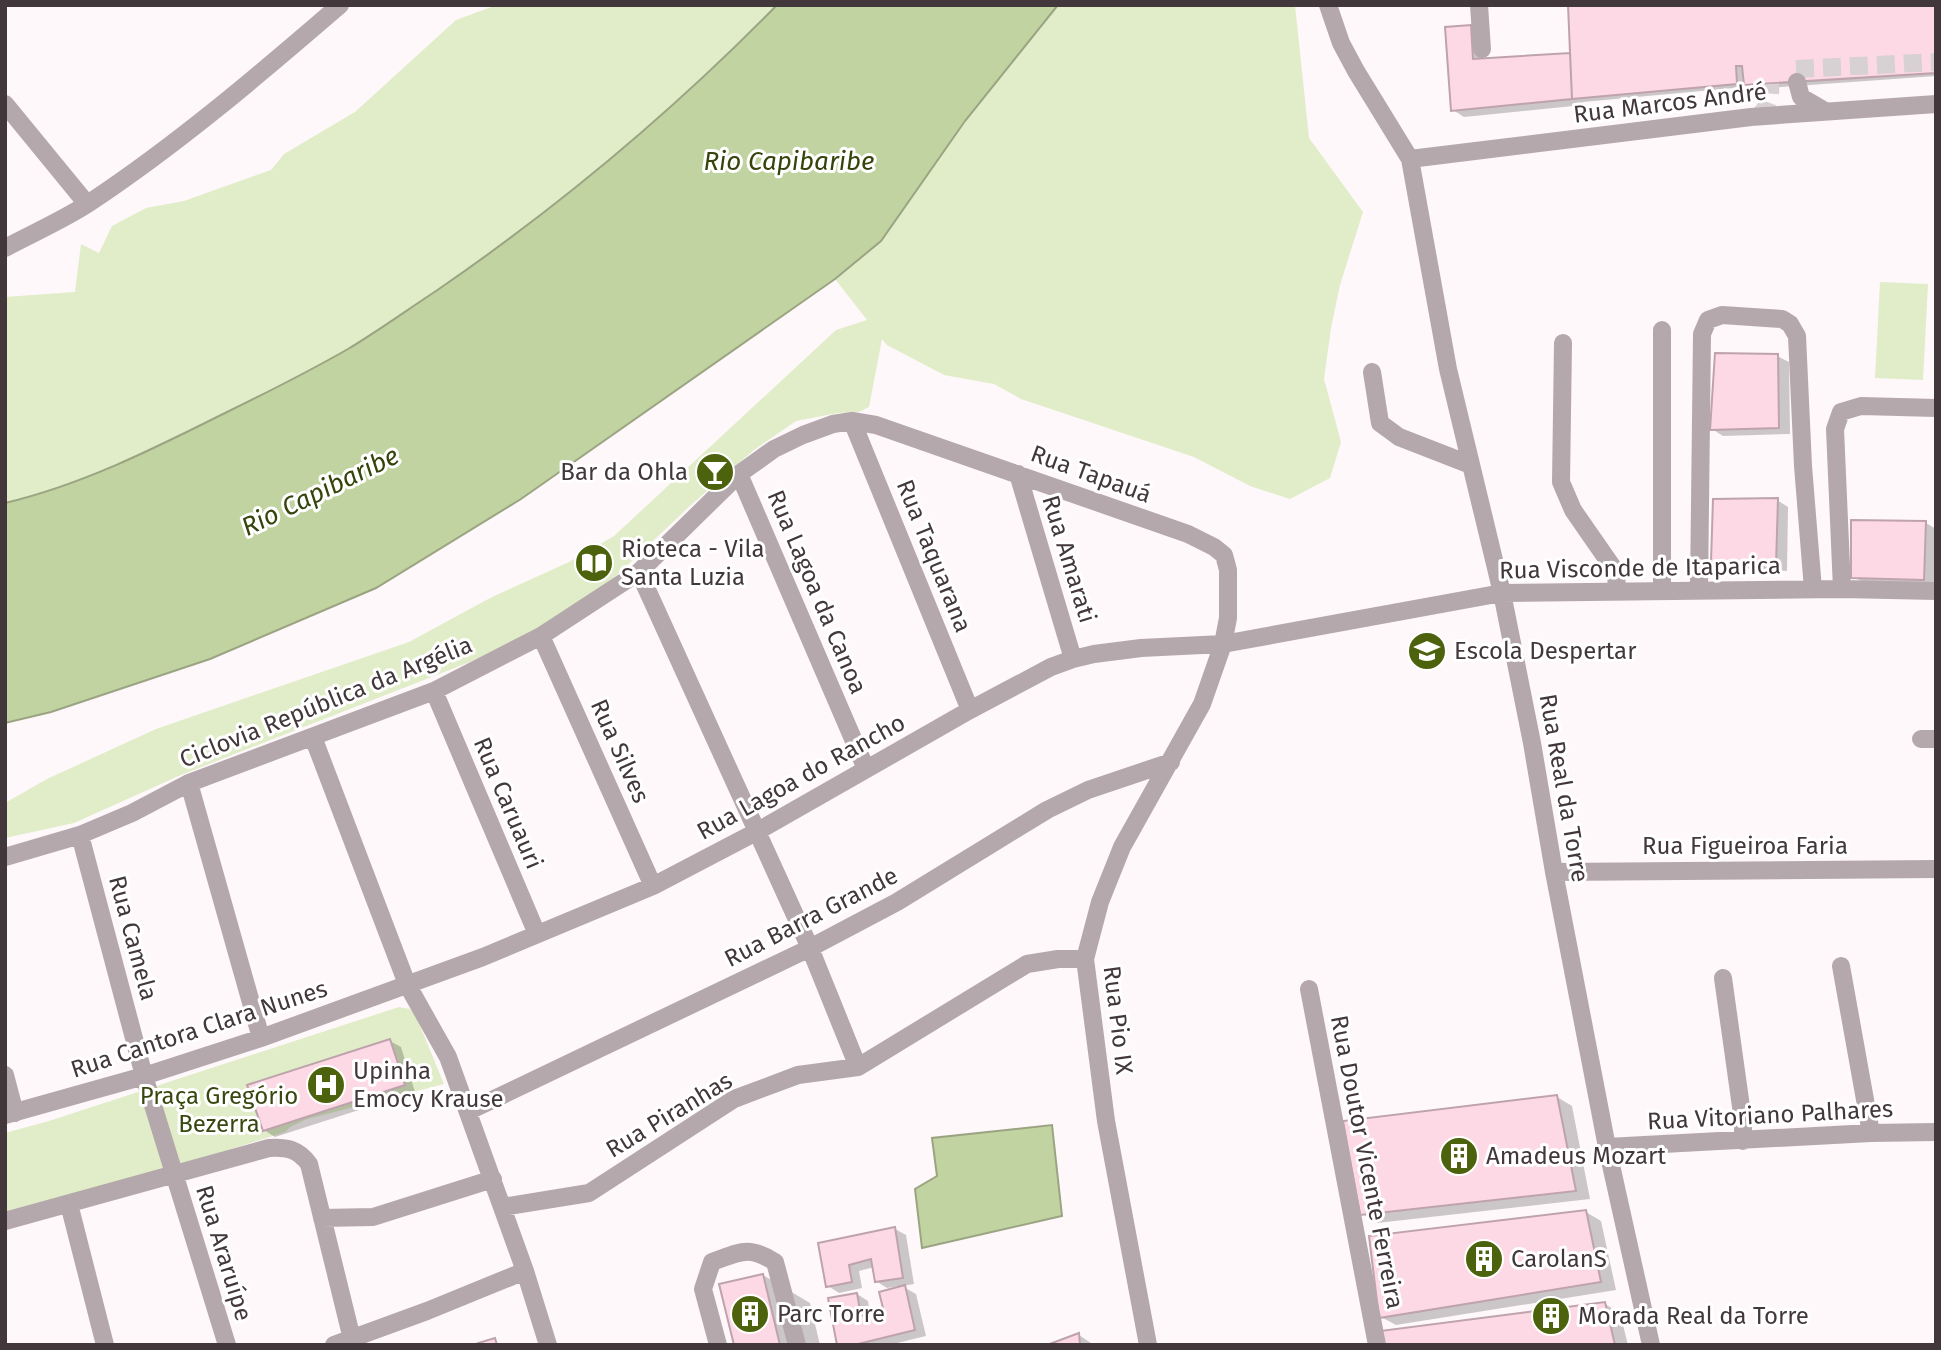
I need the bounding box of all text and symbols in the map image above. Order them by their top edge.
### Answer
street label: Rua Marcos André [1572,77,1768,129]
water label: Rio Capibaribe [703,146,875,177]
street label: Rua Tapauá [1027,439,1155,509]
water label: Rio Capibaribe [237,440,404,543]
bar icon: Bar da Ohla [694,451,736,493]
place label: Bar da Ohla [560,458,688,486]
street label: Rua Taquarana [891,476,977,636]
street label: Rua Lagoa da Canoa [761,486,873,698]
street label: Rua Amarati [1036,492,1102,626]
place label: Rioteca - Vila Santa Luzia [621,535,764,591]
library icon: Rioteca - Vila Santa Luzia [573,542,615,584]
street label: Rua Visconde de Itaparica [1499,552,1781,584]
street label: Ciclovia República da Argélia [176,630,476,774]
school or university icon: Escola Despertar [1406,630,1448,672]
place label: Escola Despertar [1454,637,1637,665]
street label: Rua Real da Torre [1534,692,1594,884]
street label: Rua Silves [585,695,655,807]
street label: Rua Lagoa do Rancho [692,708,910,846]
street label: Rua Caruauri [468,733,548,873]
street label: Rua Figueiroa Faria [1642,832,1848,860]
street label: Rua Barra Grande [720,861,902,973]
street label: Rua Camela [103,873,163,1003]
street label: Rua Pio IX [1097,964,1139,1076]
street label: Rua Cantora Clara Nunes [67,974,331,1084]
street label: Rua Doutor Vicente Ferreira [1325,1013,1409,1311]
place label: Upinha Emocy Krause [353,1057,504,1113]
hospital icon: Upinha Emocy Krause [305,1064,347,1106]
street label: Rua Piranhas [601,1066,737,1164]
park label: Praça Gregório Bezerra [140,1082,298,1138]
street label: Rua Vitoriano Palhares [1646,1095,1894,1135]
building icon: Amadeus Mozart [1438,1135,1480,1177]
place label: Amadeus Mozart [1486,1142,1666,1170]
street label: Rua Araruípe [190,1182,258,1324]
building icon: CarolanS [1463,1238,1505,1280]
place label: CarolanS [1511,1245,1607,1273]
building icon: Parc Torre [729,1293,771,1335]
building icon: Morada Real da Torre [1530,1295,1572,1337]
place label: Parc Torre [777,1300,885,1328]
place label: Morada Real da Torre [1578,1302,1809,1330]

